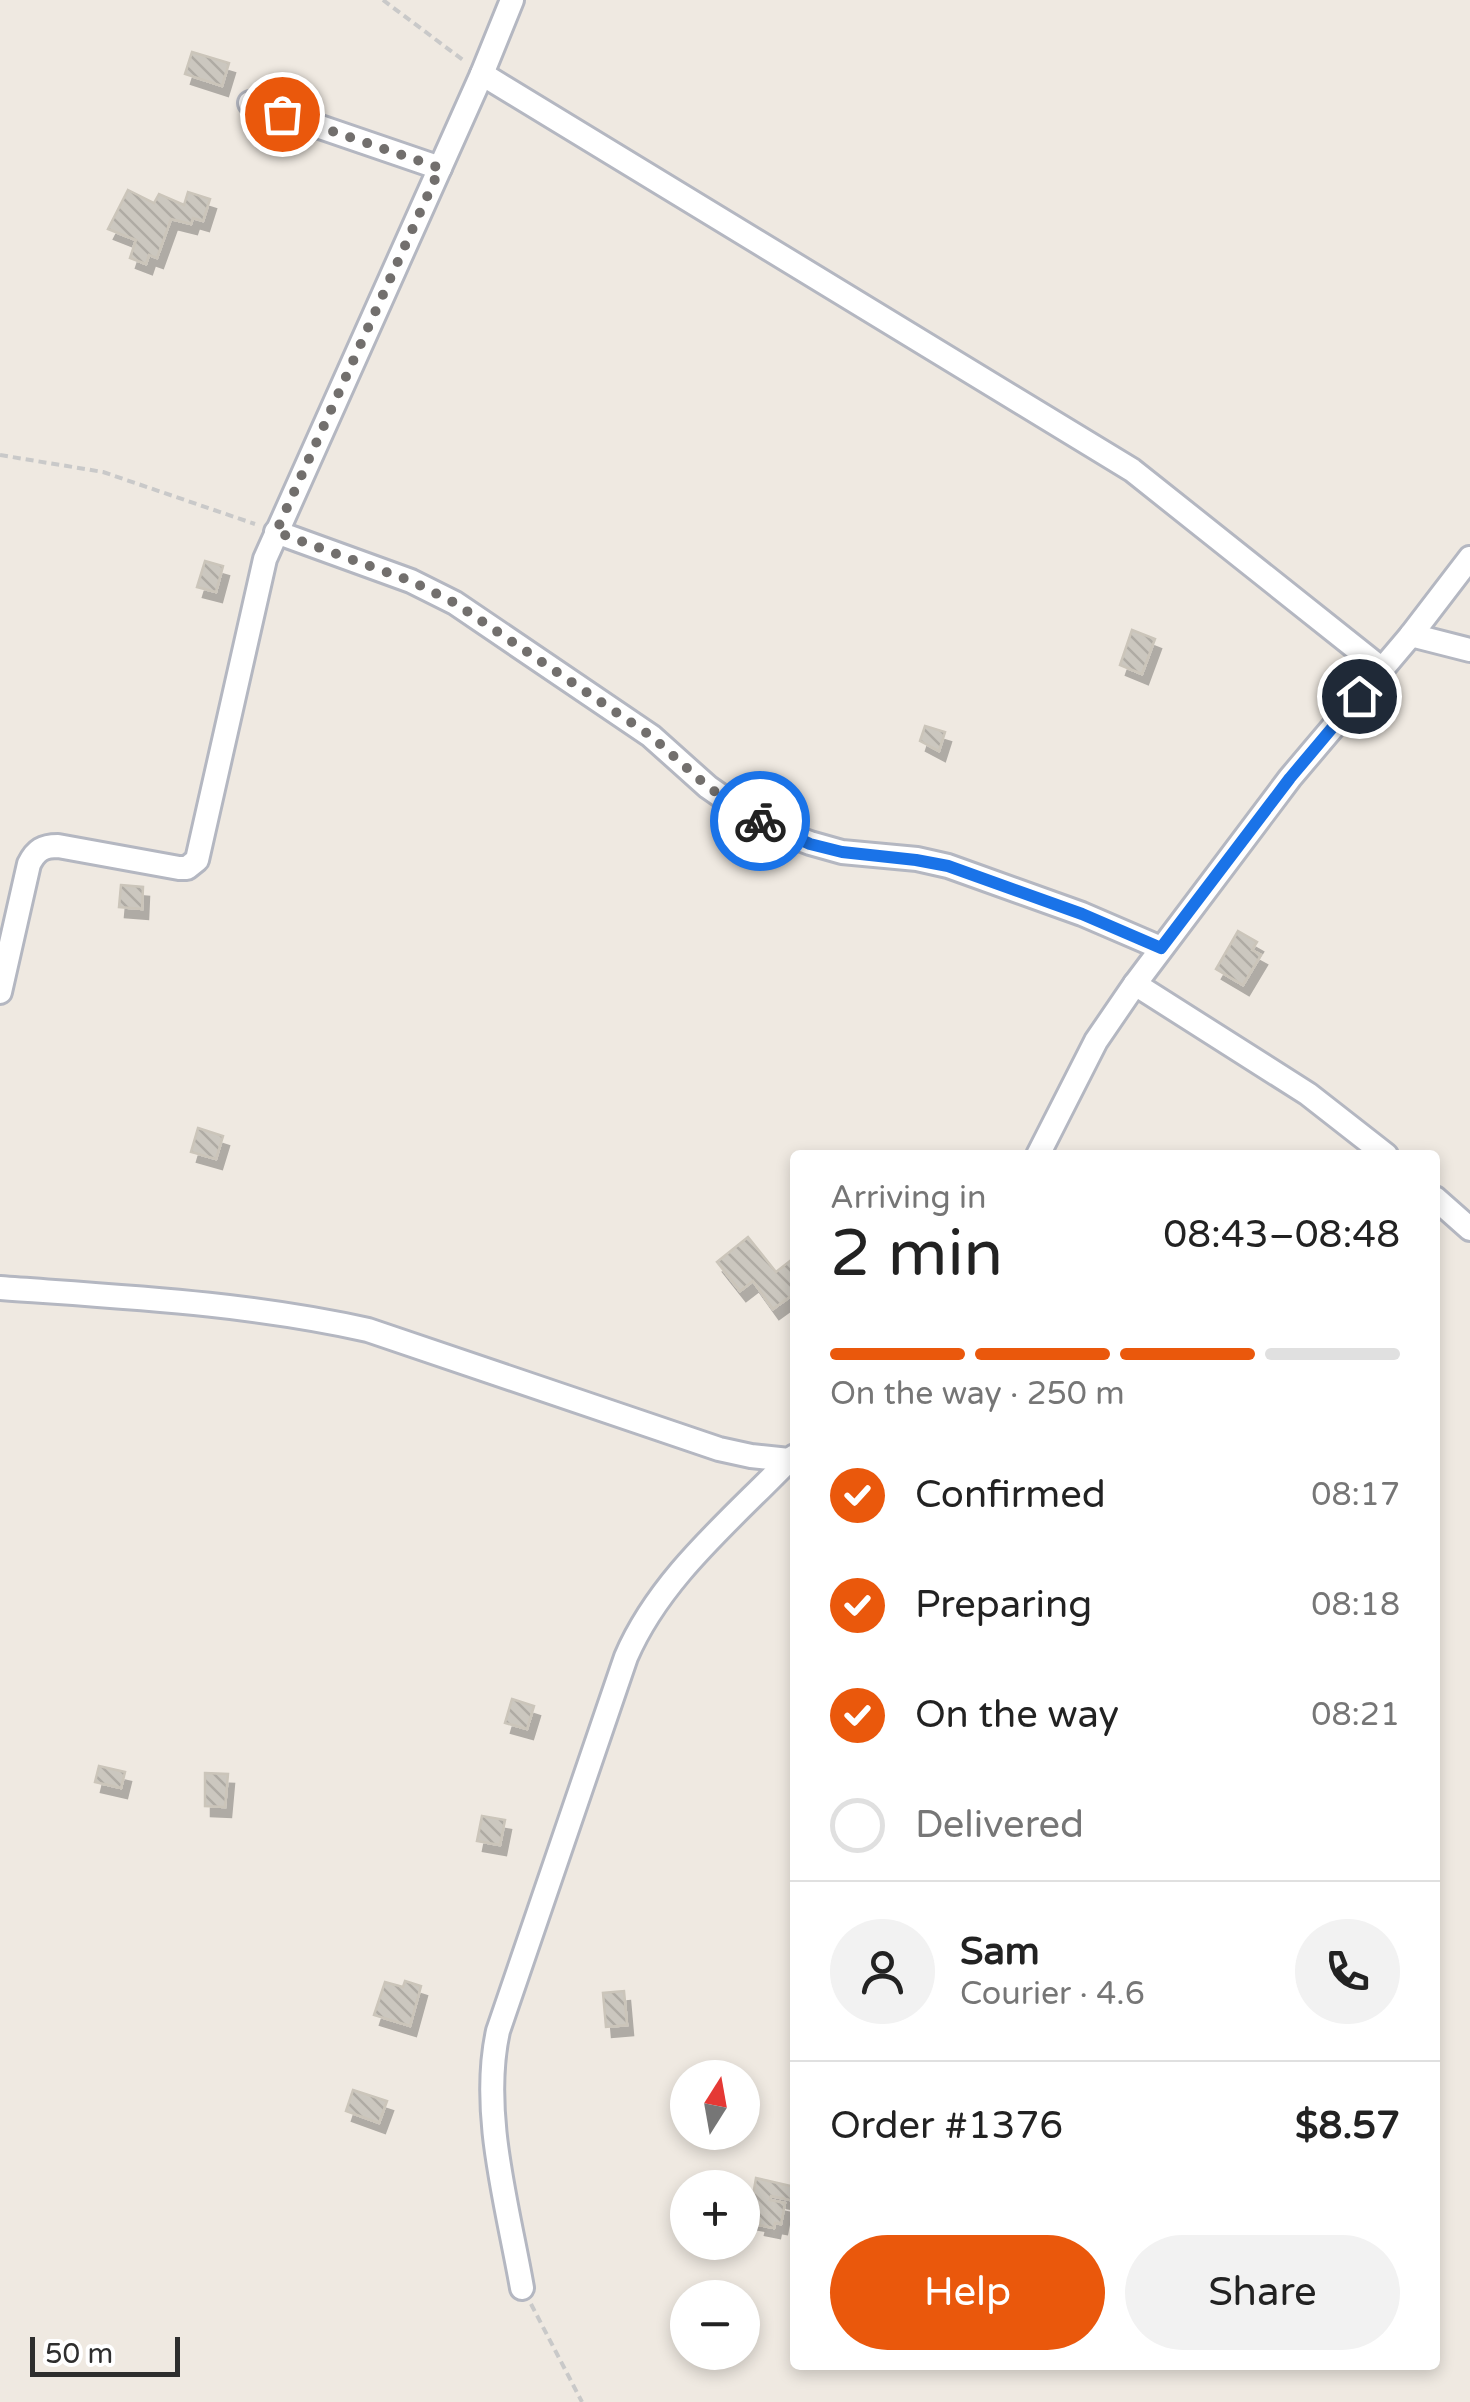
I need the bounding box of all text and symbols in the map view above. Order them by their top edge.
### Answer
pin [240,72,325,157]
icon: bag [255,87,310,142]
pin [1317,654,1402,739]
icon: home [1332,669,1387,724]
courier [710,771,810,871]
icon: bike [733,794,788,849]
text: Arriving in [830,1179,987,1217]
text: 08:43–08:48 [1163,1212,1400,1258]
text: 2 min [830,1215,1003,1294]
text: On the way · 250 m [830,1375,1125,1413]
icon: check [830,1468,885,1523]
text: Confirmed [915,1472,1106,1518]
text: 08:17 [1311,1476,1400,1514]
icon: check [830,1578,885,1633]
text: Preparing [915,1582,1092,1628]
text: 08:18 [1311,1586,1400,1624]
icon: check [830,1688,885,1743]
text: On the way [915,1692,1119,1738]
text: 08:21 [1311,1696,1400,1734]
text: Delivered [915,1802,1084,1848]
button: person [830,1919,935,2024]
button: phone [1295,1919,1400,2024]
text: Sam [960,1929,1040,1975]
text: Courier · 4.6 [960,1975,1145,2013]
north arrow [670,2060,760,2150]
map controls [670,2060,760,2370]
text: Order #1376 [830,2103,1063,2149]
text: $8.57 [1295,2103,1400,2149]
button: + [670,2170,760,2260]
button: Help [830,2235,1105,2350]
button: Share [1125,2235,1400,2350]
button: − [670,2280,760,2370]
scale bar [30,2332,180,2376]
text: 50 m [45,2337,113,2371]

